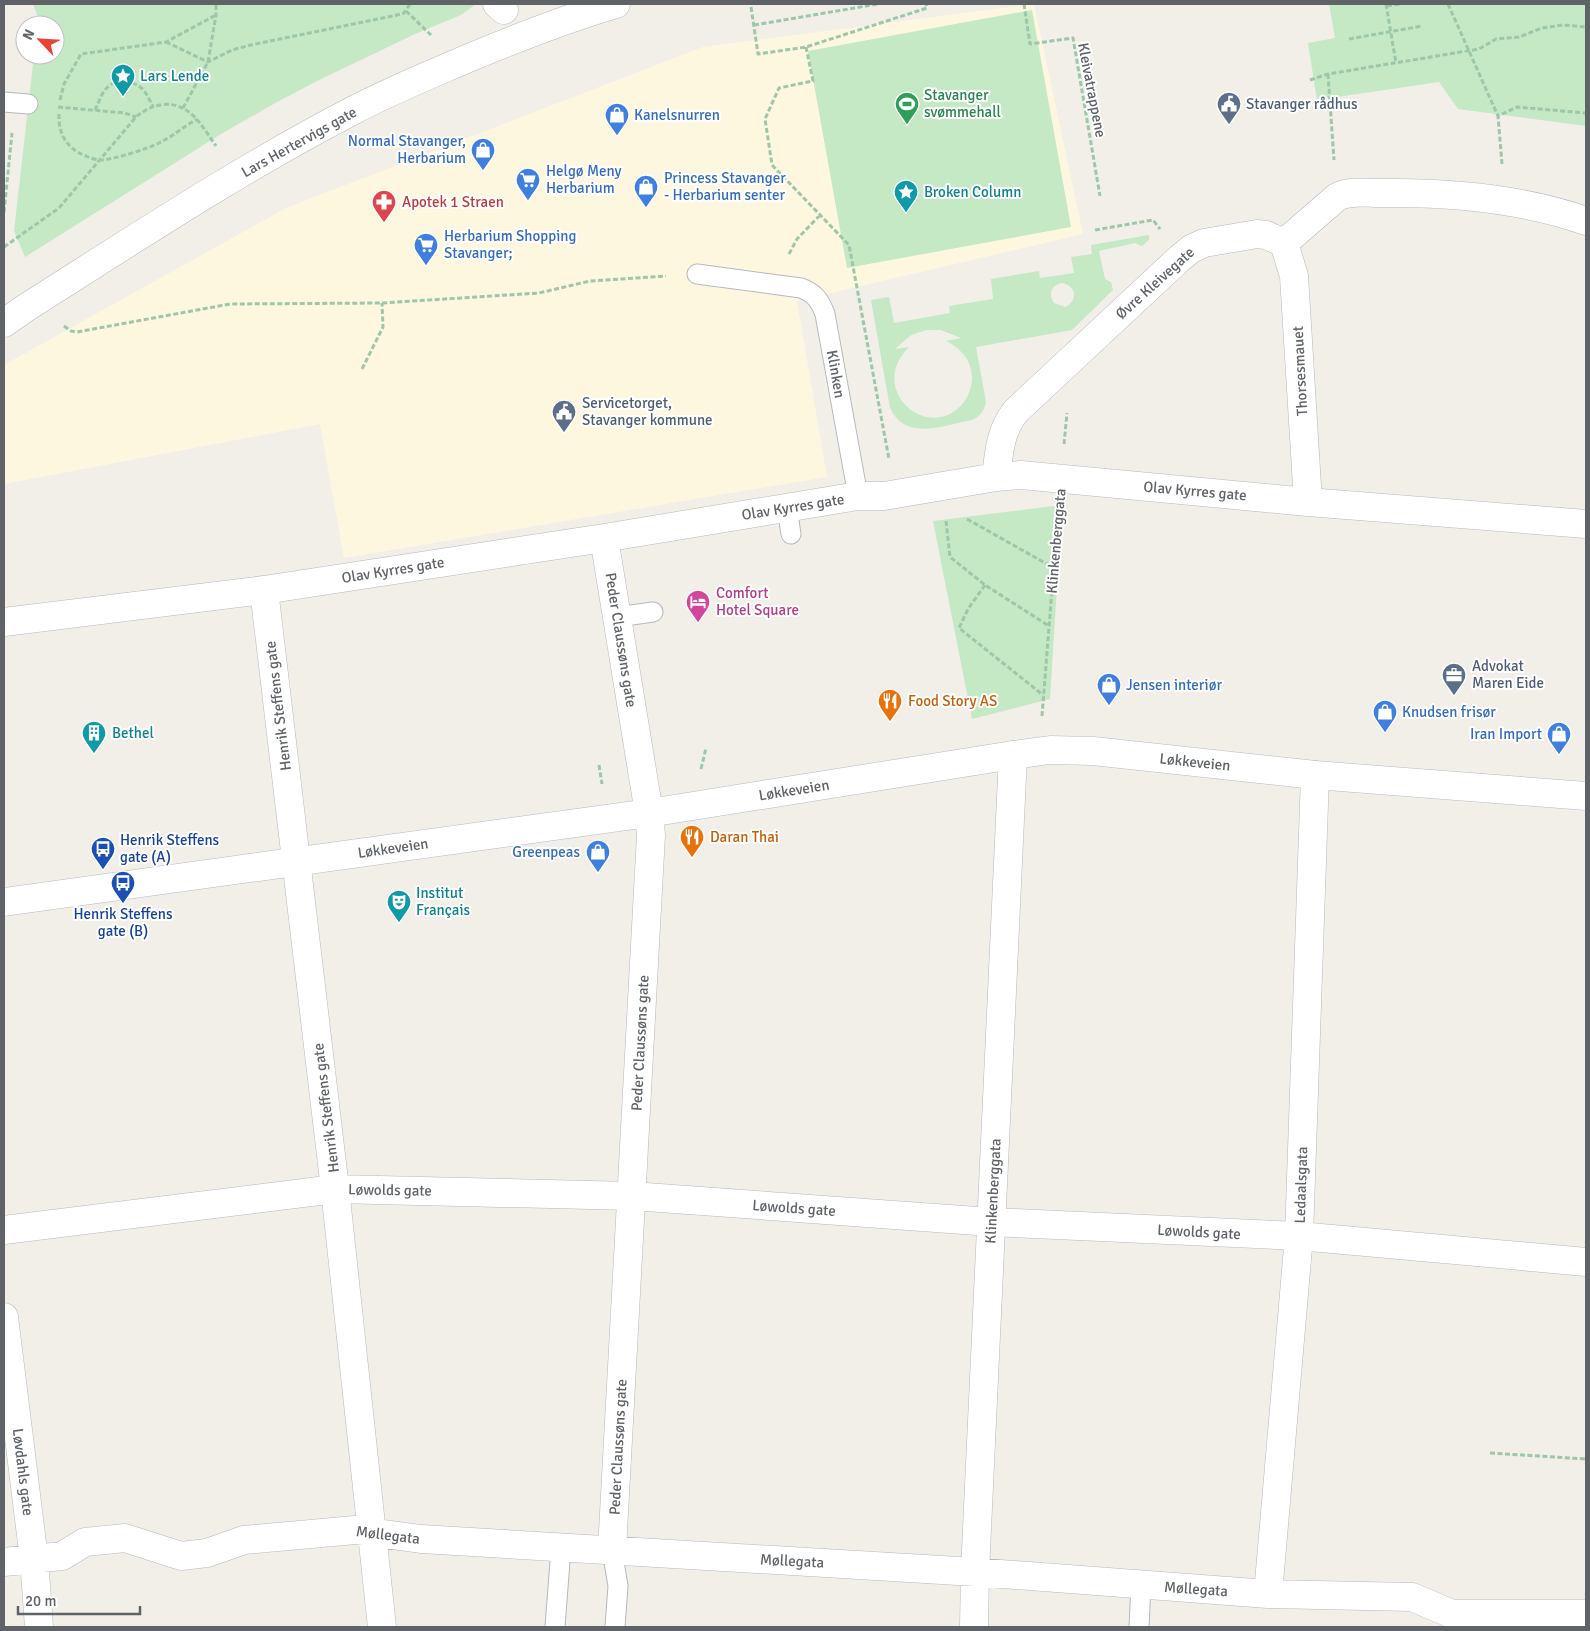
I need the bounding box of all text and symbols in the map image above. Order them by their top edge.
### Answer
north arrow [15,15,65,65]
text: N [19,27,38,43]
street label: Kleivatrappene [1074,41,1110,139]
place icon: Lars Lende [110,63,136,97]
place label: Lars Lende [140,67,209,85]
place label: Stavanger svømmehall [924,86,1001,121]
sports icon: Stavanger svømmehall [894,91,920,125]
public building icon: Stavanger rådhus [1216,91,1242,125]
place label: Stavanger rådhus [1246,95,1358,113]
shop icon: Kanelsnurren [604,102,630,136]
street label: Lars Hertervigs gate [238,103,360,181]
place label: Kanelsnurren [634,106,720,124]
place label: Normal Stavanger, Herbarium [348,132,466,167]
shop icon: Normal Stavanger, Herbarium [470,137,496,171]
place label: Helgø Meny Herbarium [546,162,622,197]
supermarket icon: Helgø Meny Herbarium [515,167,541,201]
place label: Princess Stavanger - Herbarium senter [664,169,786,204]
shop icon: Princess Stavanger - Herbarium senter [633,174,659,208]
place icon: Broken Column [893,179,919,213]
place label: Broken Column [924,183,1021,201]
pharmacy icon: Apotek 1 Straen [371,189,397,223]
place label: Apotek 1 Straen [402,193,504,211]
place label: Herbarium Shopping Stavanger; [444,227,576,262]
supermarket icon: Herbarium Shopping Stavanger; [413,232,439,266]
street label: Øvre Kleivegate [1112,243,1198,323]
street label: Thorsesmauet [1289,326,1311,416]
street label: Klinken [823,349,849,399]
place label: Servicetorget, Stavanger kommune [582,394,713,429]
public building icon: Servicetorget, Stavanger kommune [551,399,577,433]
street label: Olav Kyrres gate [1143,478,1247,504]
street label: Klinkenberggata [1042,488,1070,594]
street label: Olav Kyrres gate [740,490,846,524]
street label: Olav Kyrres gate [340,553,446,587]
street label: Peder Claussøns gate [601,571,641,709]
place label: Comfort Hotel Square [716,584,799,619]
hotel icon: Comfort Hotel Square [685,589,711,623]
street label: Henrik Steffens gate [261,640,295,772]
place label: Advokat Maren Eide [1472,657,1544,692]
office icon: Advokat Maren Eide [1441,662,1467,696]
shop icon: Jensen interiør [1096,672,1122,706]
place label: Jensen interiør [1126,676,1223,694]
restaurant icon: Food Story AS [877,688,903,722]
place label: Food Story AS [908,692,997,710]
shop icon: Knudsen frisør [1372,699,1398,733]
place label: Knudsen frisør [1402,703,1496,721]
building icon: Bethel [81,720,107,754]
shop icon: Iran Import [1546,721,1572,755]
place label: Bethel [112,724,154,742]
place label: Iran Import [1470,725,1542,743]
street label: Løkkeveien [1159,749,1231,775]
street label: Løkkeveien [757,776,831,804]
restaurant icon: Daran Thai [679,824,705,858]
place label: Daran Thai [710,828,779,846]
place label: Henrik Steffens gate (A) [120,831,220,866]
street label: Løkkeveien [356,834,430,862]
bus stop icon: Henrik Steffens gate (A) [90,836,116,870]
shop icon: Greenpeas [585,839,611,873]
place label: Greenpeas [512,843,580,861]
bus stop icon: Henrik Steffens gate (B) [110,870,136,904]
place label: Institut Français [416,884,470,919]
theatre icon: Institut Français [386,889,412,923]
place label: Henrik Steffens gate (B) [73,905,173,940]
street label: Peder Claussøns gate [627,975,653,1111]
street label: Henrik Steffens gate [309,1042,343,1174]
street label: Klinkenberggata [981,1138,1005,1244]
street label: Ledaalsgata [1291,1146,1311,1224]
street label: Løwolds gate [348,1180,432,1200]
street label: Løwolds gate [752,1196,836,1220]
street label: Løwolds gate [1157,1221,1241,1243]
street label: Peder Claussøns gate [605,1379,631,1515]
street label: Løvdahls gate [9,1427,37,1517]
street label: Møllegata [355,1522,421,1548]
street label: Møllegata [759,1550,825,1572]
street label: Møllegata [1163,1578,1229,1600]
scale bar [18,1584,140,1616]
text: 20 m [25,1592,56,1610]

